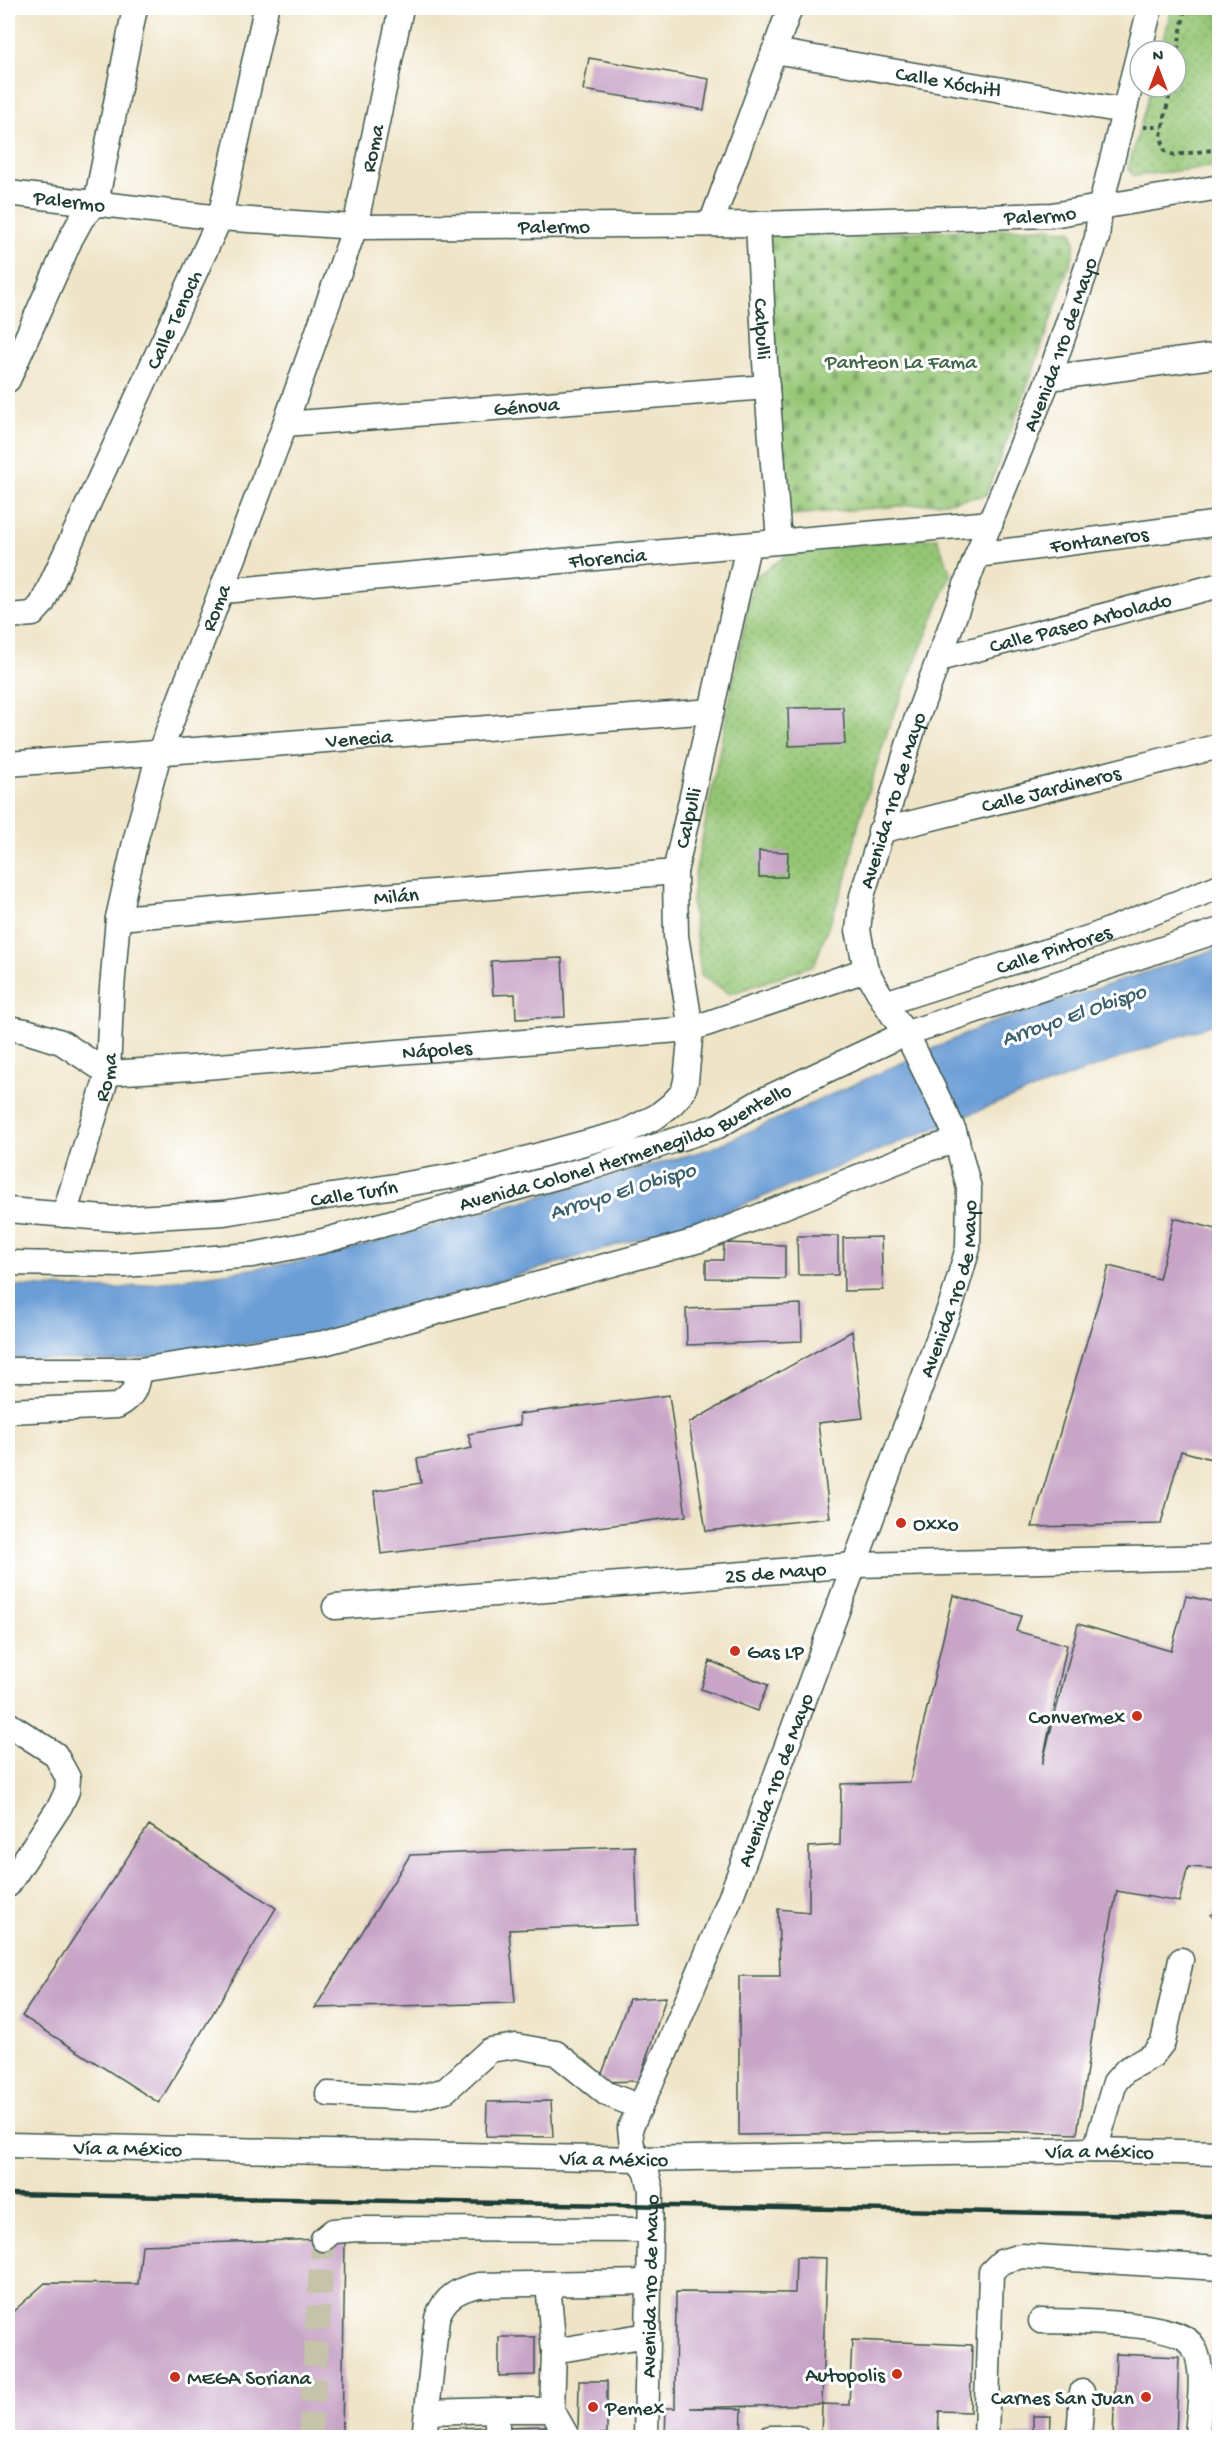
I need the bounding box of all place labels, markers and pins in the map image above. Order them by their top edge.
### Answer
place label: Oxxo [913,1514,959,1539]
marker: Oxxo [894,1516,908,1530]
place label: Gas LP [747,1642,804,1667]
marker: Gas LP [728,1644,742,1658]
place label: Convermex [1028,1707,1125,1732]
marker: Convermex [1130,1709,1144,1723]
place label: Autopolis [805,2365,886,2390]
marker: Autopolis [890,2367,904,2381]
place label: MEGA Soriana [187,2368,313,2393]
marker: MEGA Soriana [168,2370,182,2384]
place label: Carnes San Juan [991,2388,1134,2413]
marker: Carnes San Juan [1139,2390,1153,2404]
place label: Pemex [604,2398,664,2423]
marker: Pemex [586,2400,600,2414]

